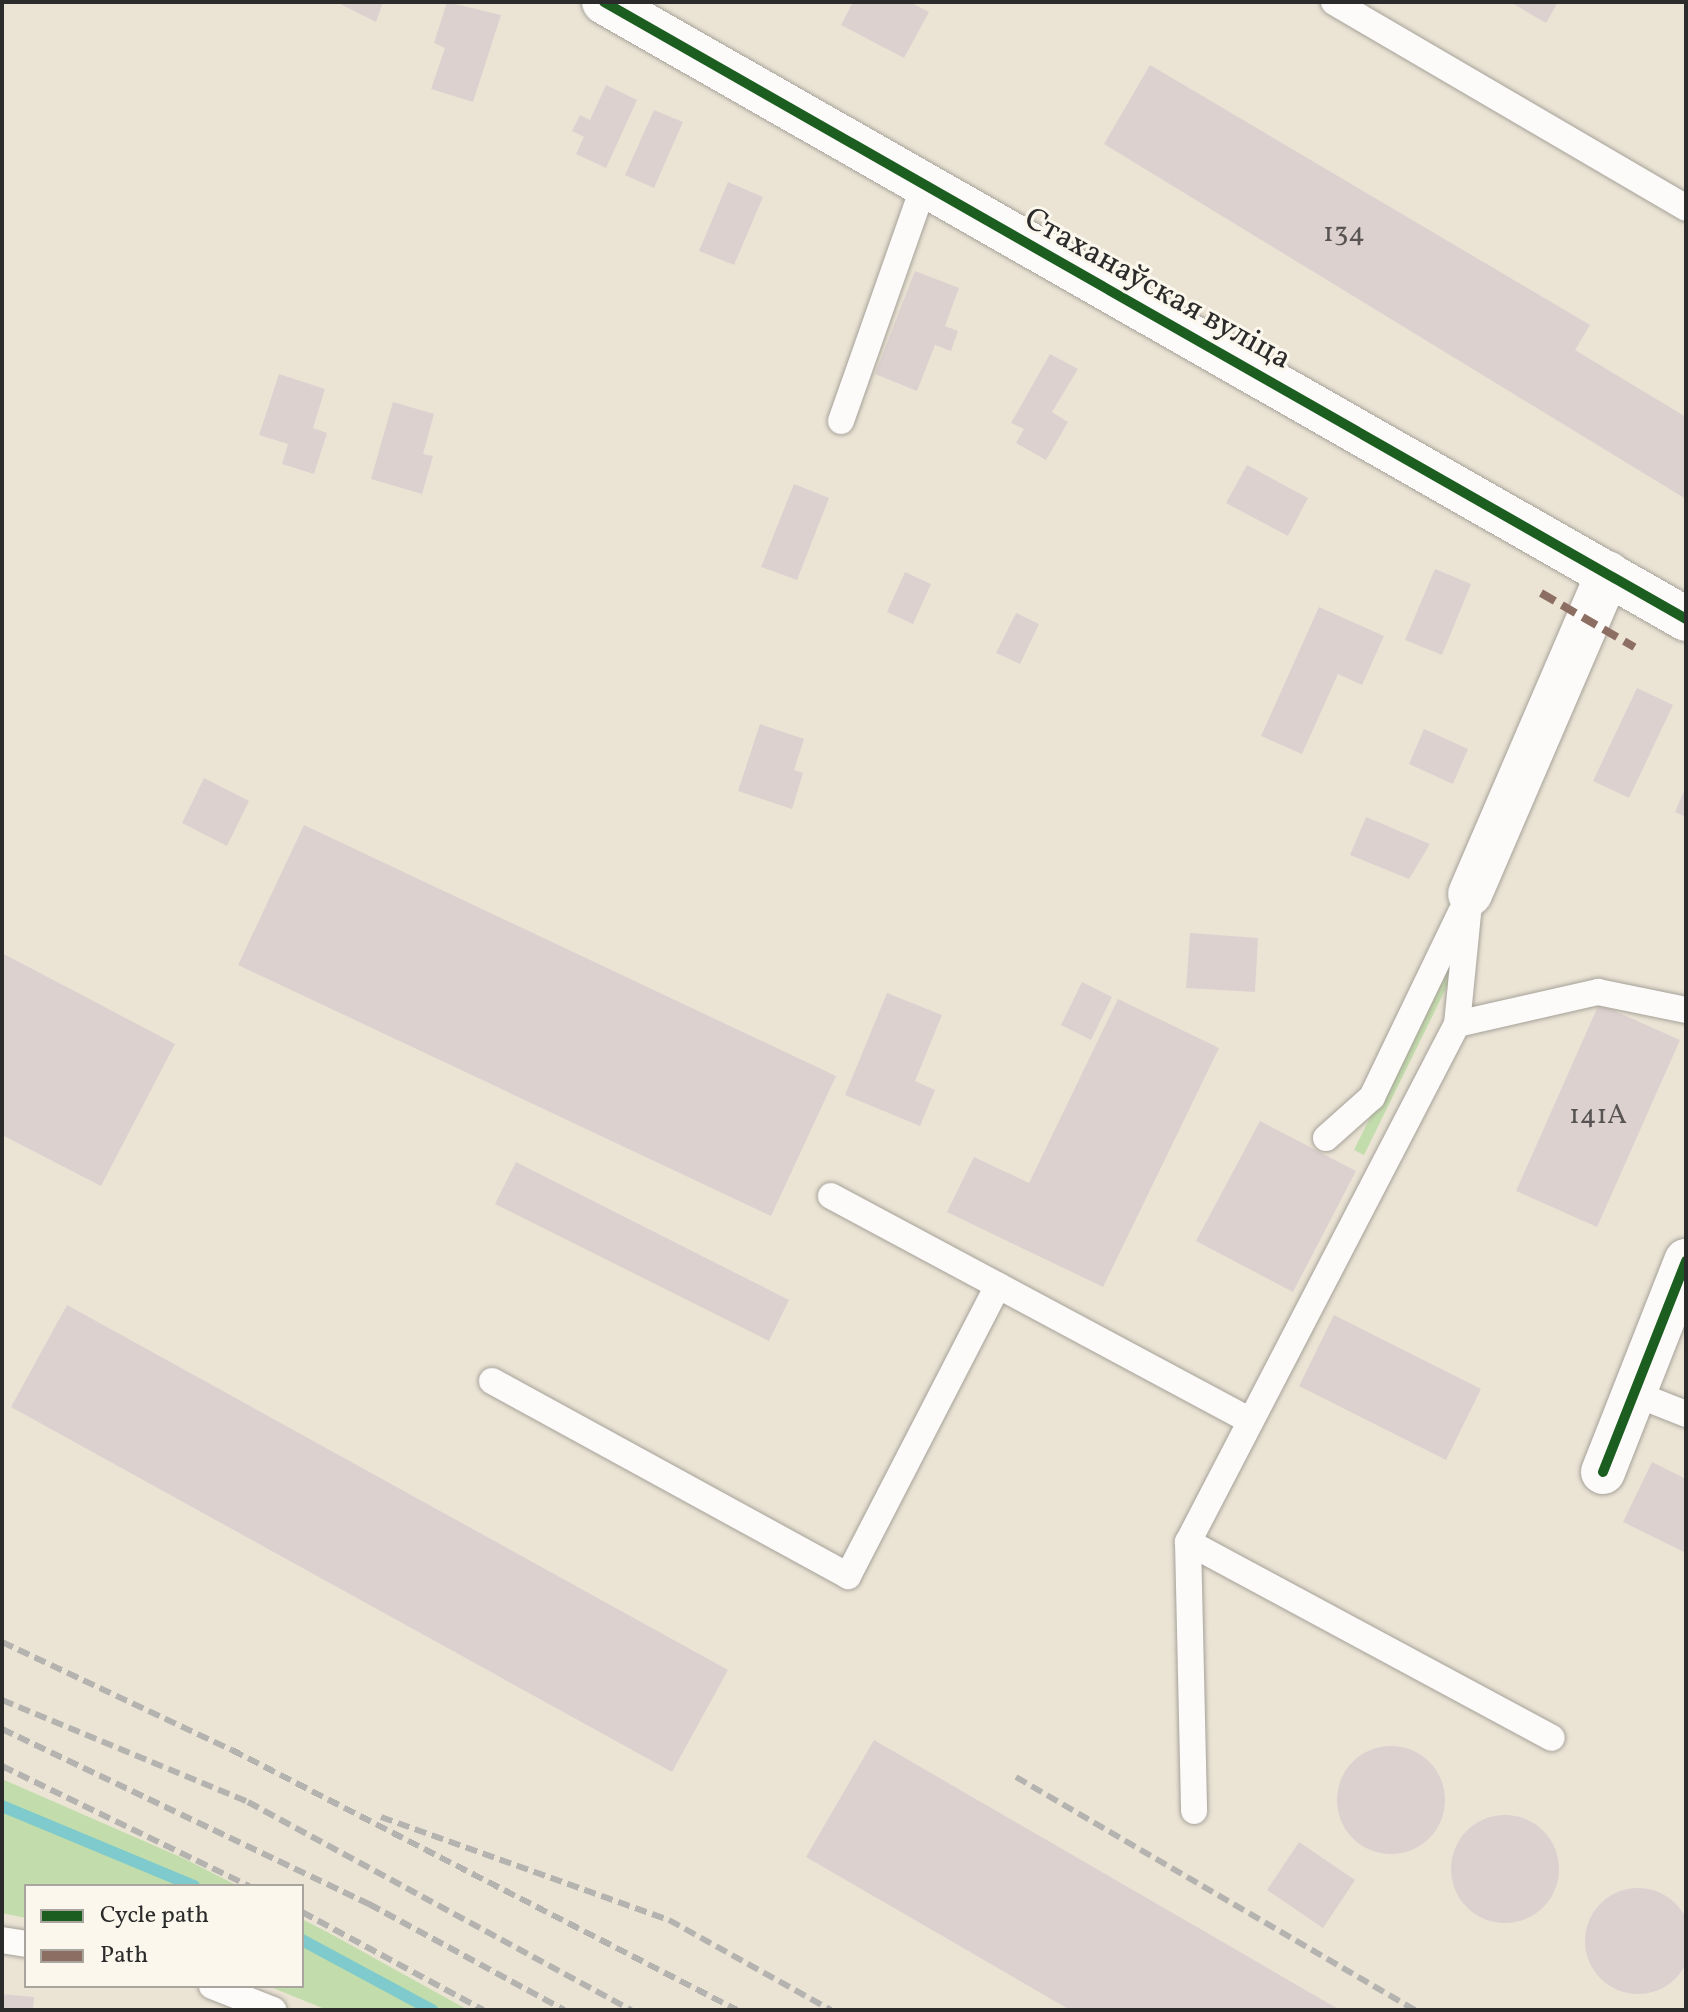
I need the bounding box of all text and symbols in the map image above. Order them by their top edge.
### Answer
street label: Стаханаўская вуліца [1017,201,1297,379]
house number: 134 [1323,217,1365,251]
house number: 141А [1569,1099,1627,1133]
legend [24,1884,304,1988]
text: Cycle path [100,1899,209,1933]
text: Path [100,1939,148,1973]

